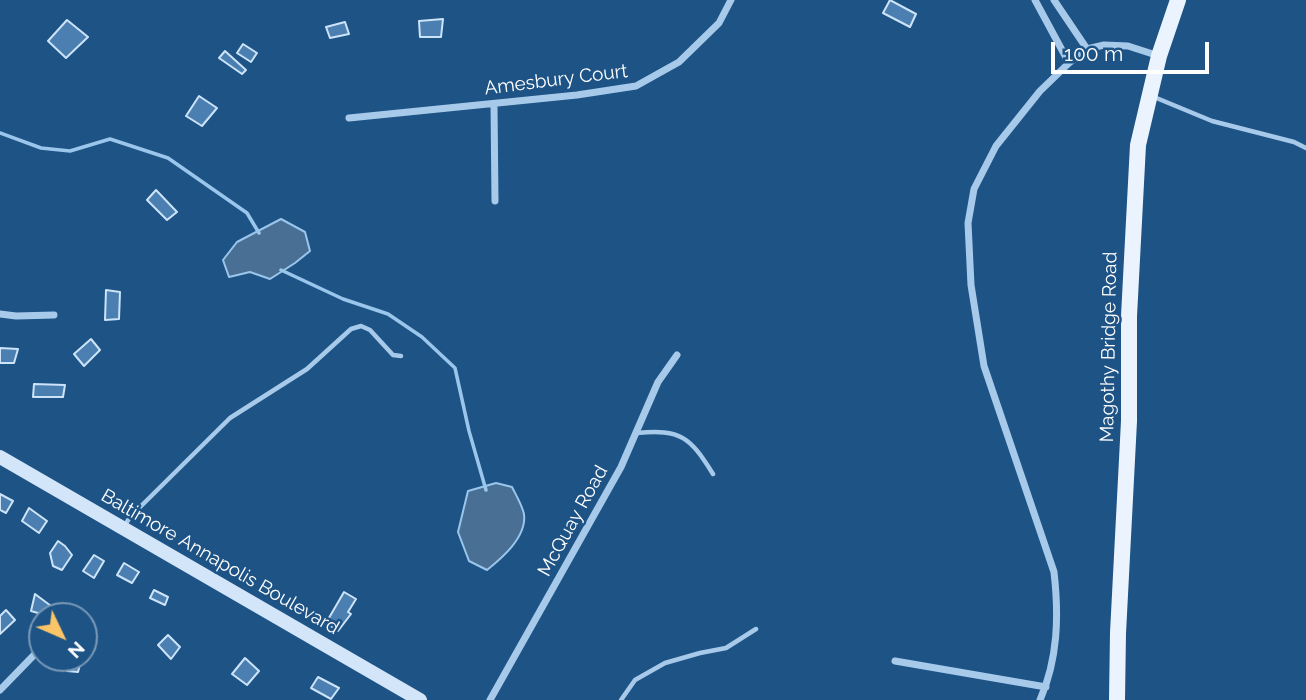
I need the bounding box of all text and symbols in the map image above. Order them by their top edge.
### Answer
scale bar [1054,28,1212,72]
text: 100 m [1064,41,1123,66]
street label: Amesbury Court [483,60,629,100]
street label: Magothy Bridge Road [1096,251,1122,443]
street label: McQuay Road [533,462,613,580]
street label: Baltimore Annapolis Boulevard [97,484,343,640]
north arrow [28,602,98,672]
text: N [64,637,90,663]

